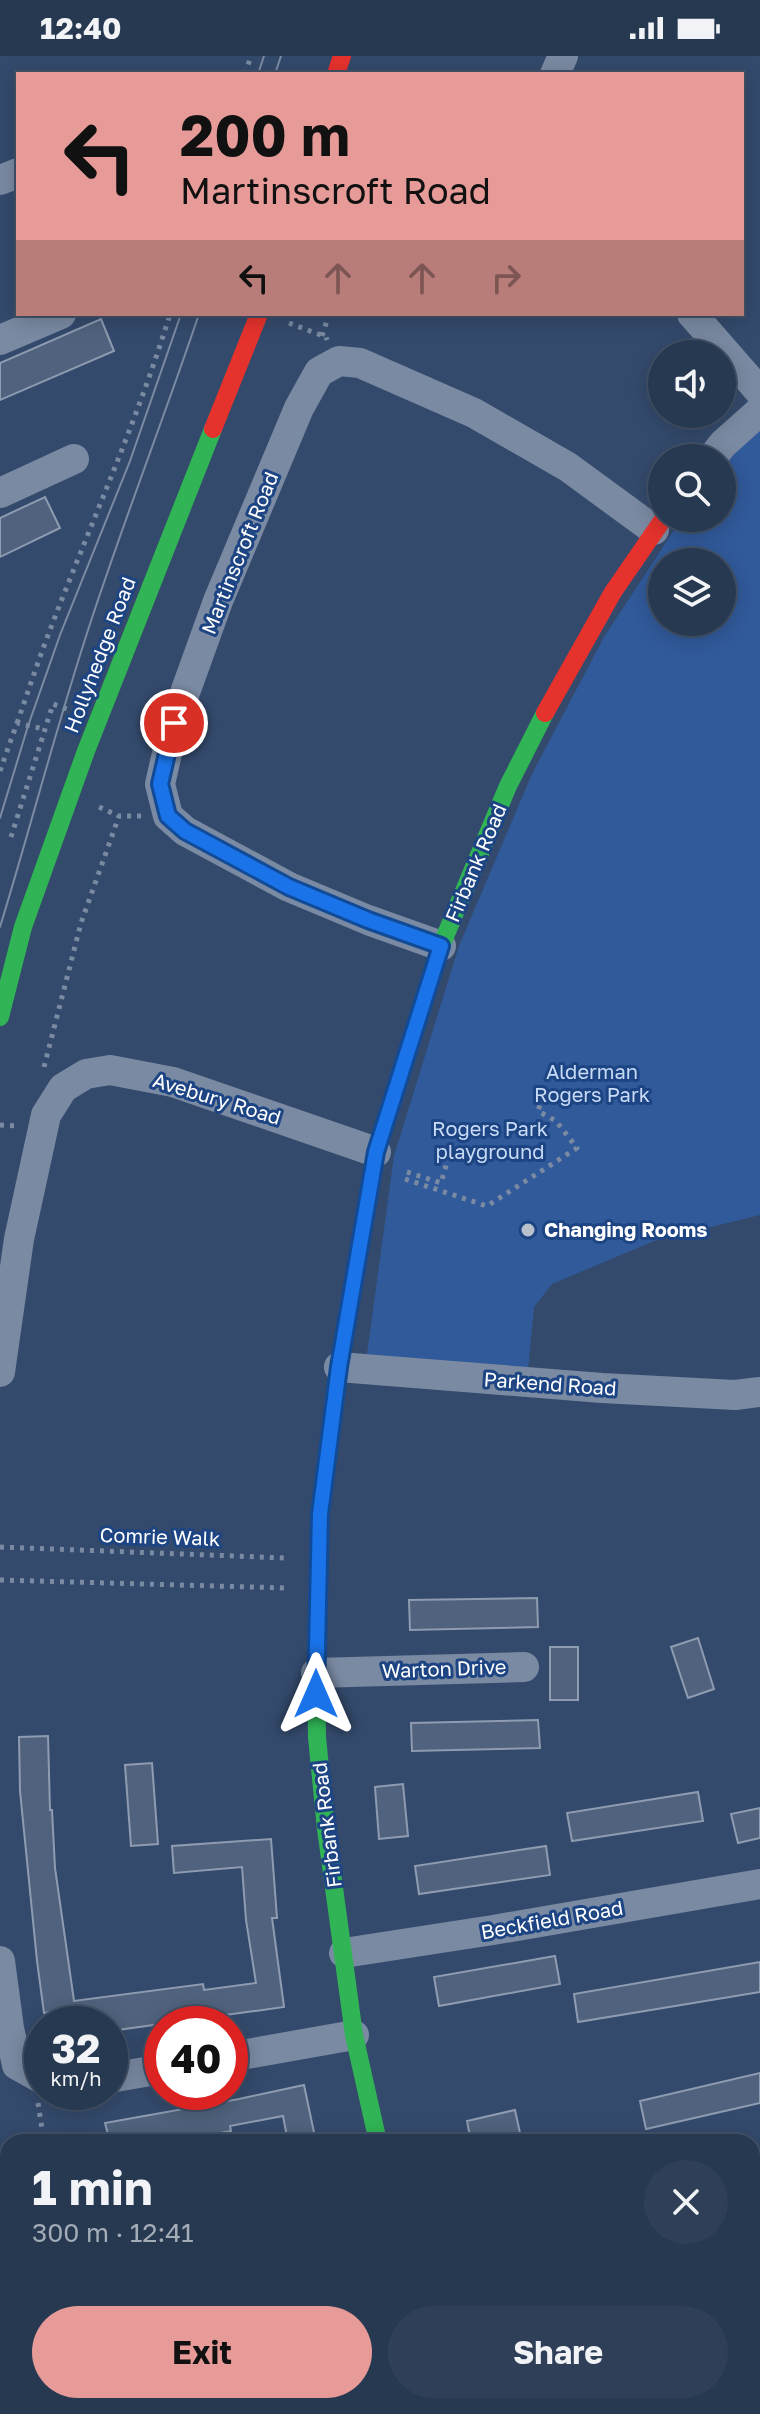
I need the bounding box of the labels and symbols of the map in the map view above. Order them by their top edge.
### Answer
street label: Martinscroft Road [196,468,283,637]
street label: Hollyhedge Road [58,573,140,736]
pin [140,689,208,757]
street label: Firbank Road [439,800,511,925]
park label: Alderman Rogers Park [534,1059,650,1106]
street label: Avebury Road [150,1067,284,1129]
park label: Rogers Park playground [432,1116,548,1163]
place label: Changing Rooms [544,1217,707,1241]
marker: Changing Rooms [519,1221,537,1239]
street label: Parkend Road [483,1366,617,1400]
street label: Comrie Walk [99,1522,221,1550]
position arrow [274,1652,358,1736]
street label: Warton Drive [381,1654,507,1682]
street label: Firbank Road [306,1761,346,1889]
street label: Beckfield Road [479,1895,625,1943]
speed limit sign: 40 [144,2006,248,2110]

